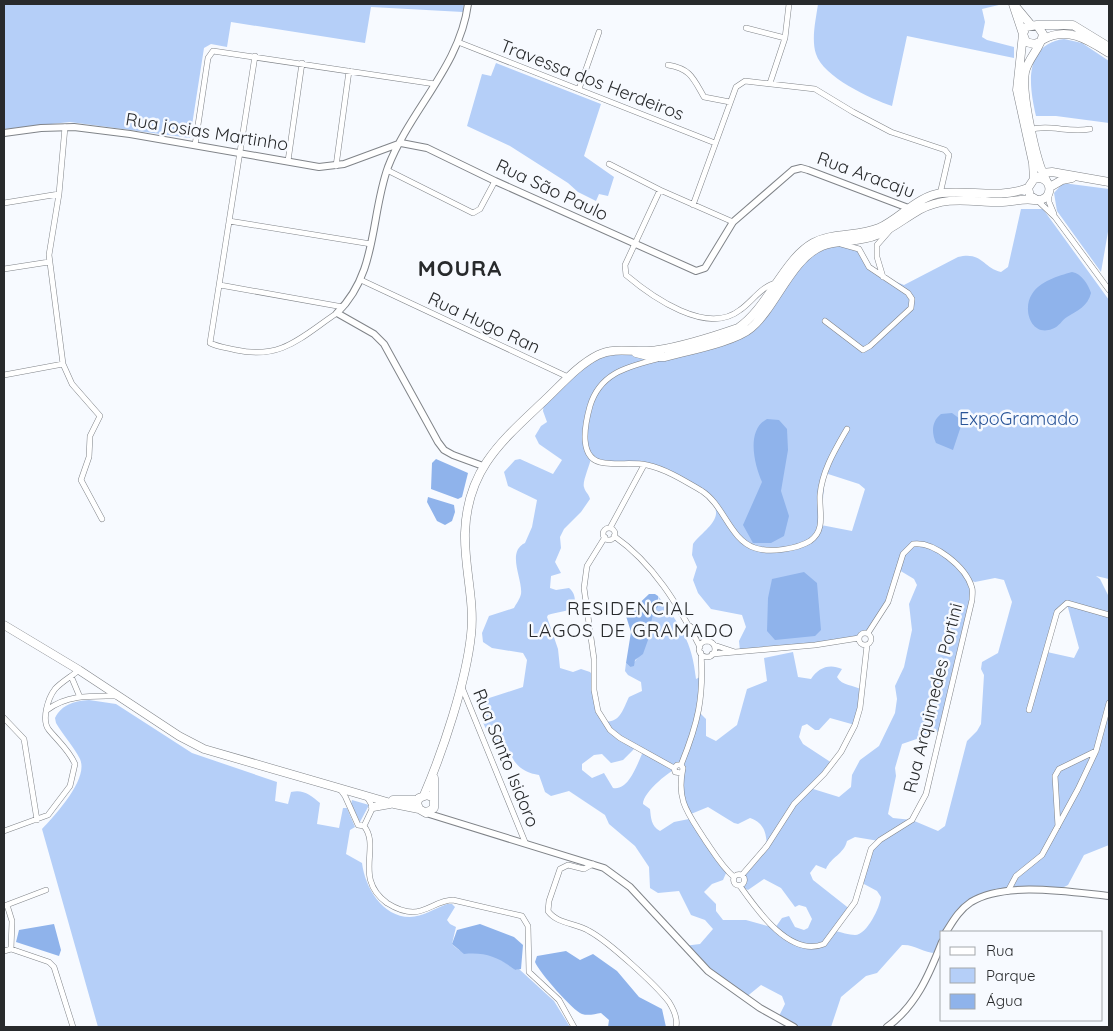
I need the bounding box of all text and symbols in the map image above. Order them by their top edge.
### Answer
street label: Travessa dos Herdeiros [497,34,687,125]
street label: Rua josias Martinho [124,107,290,156]
street label: Rua Aracaju [814,146,918,203]
street label: Rua São Paulo [492,154,612,226]
district label: MOURA [418,254,502,282]
street label: Rua Hugo Ran [424,287,544,359]
park label: ExpoGramado [959,407,1079,430]
district label: RESIDENCIAL LAGOS DE GRAMADO [528,596,734,642]
street label: Rua Arquimedes Portini [898,601,967,795]
street label: Rua Santo Isidoro [468,685,545,830]
legend [940,931,1103,1021]
text: Rua [986,941,1014,960]
text: Parque [986,966,1036,985]
text: Água [986,991,1023,1010]

